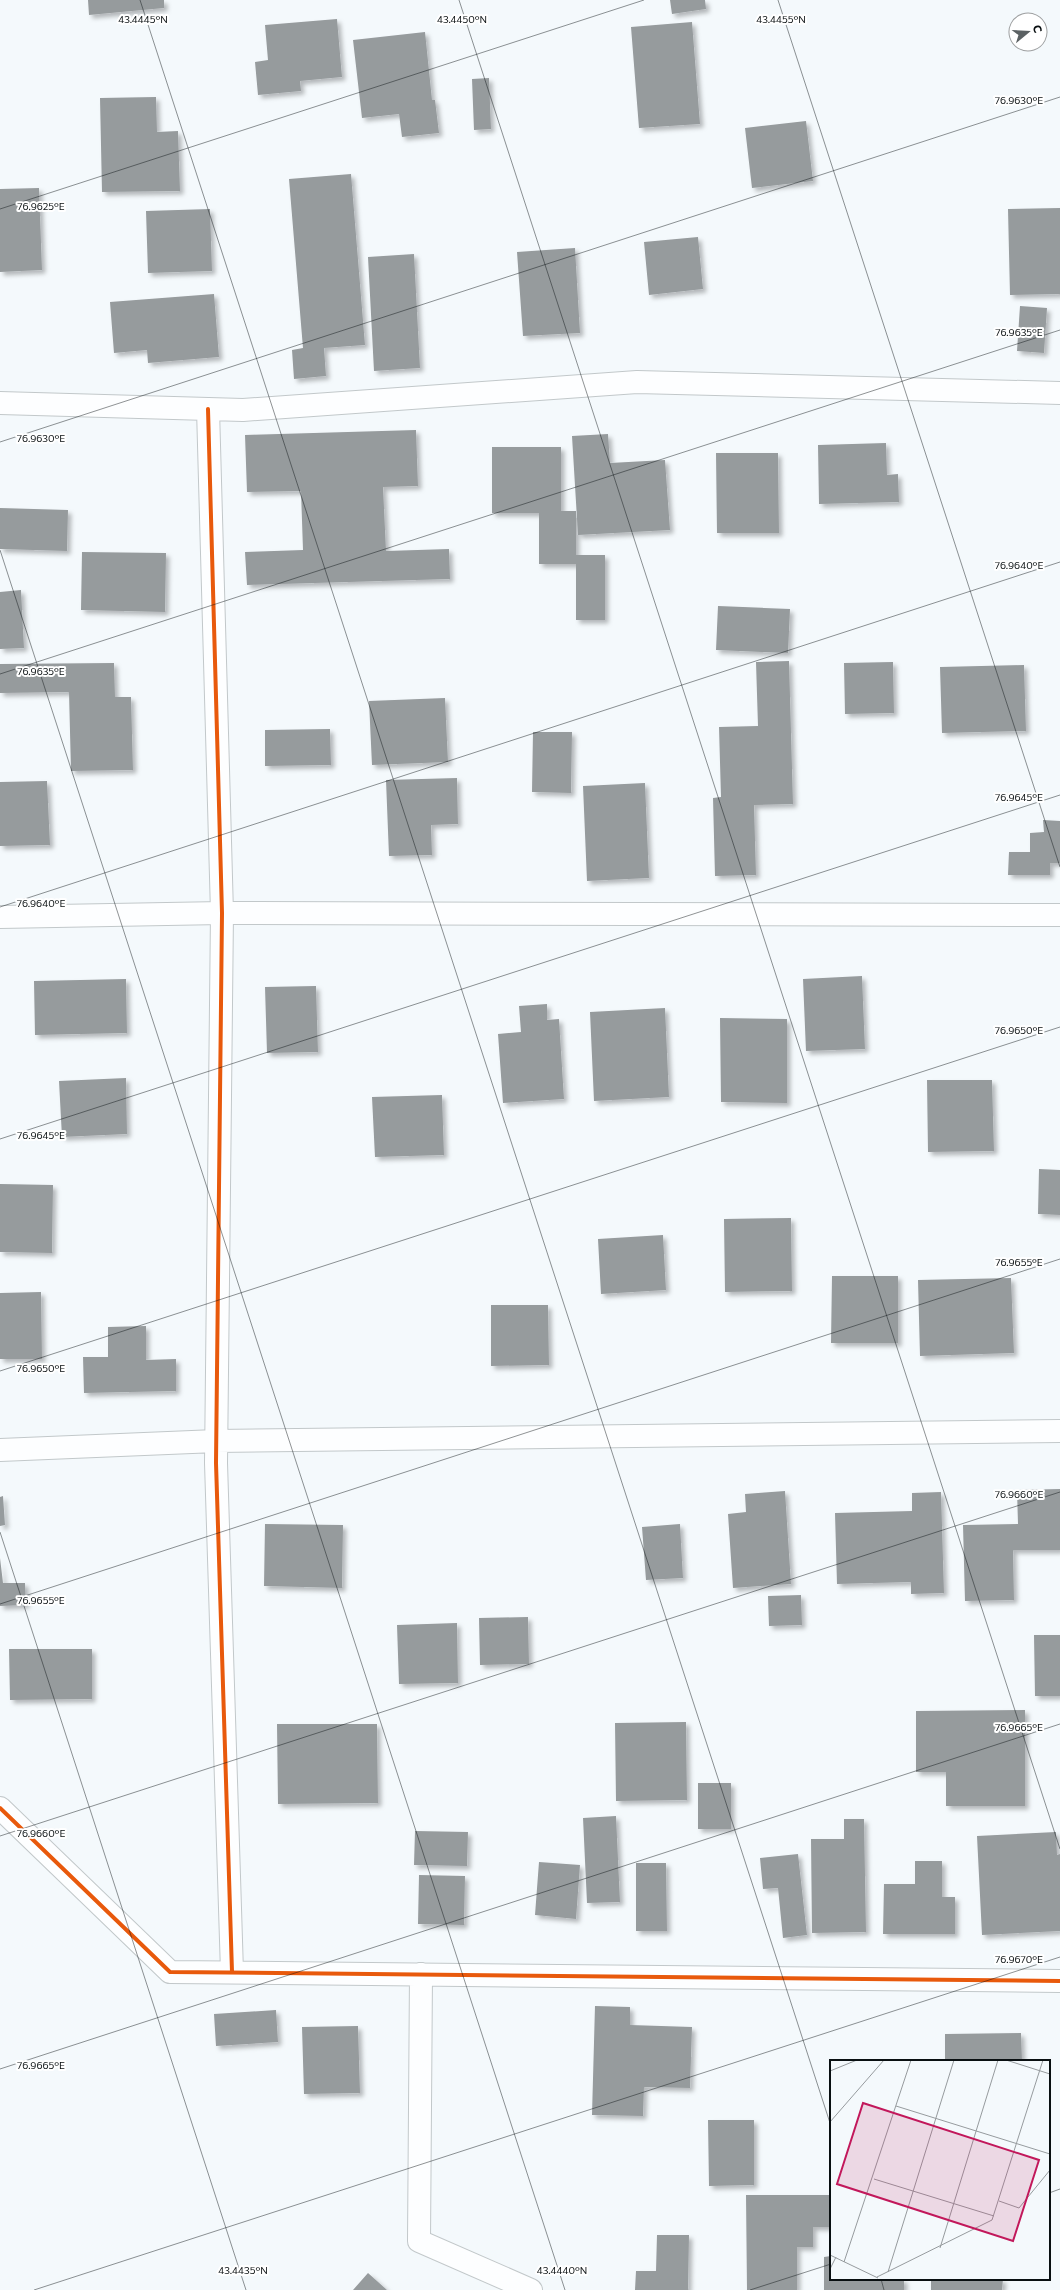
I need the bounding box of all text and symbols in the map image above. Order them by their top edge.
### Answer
north arrow [1008,12,1048,52]
text: 43.4445°N [118,13,168,25]
text: 43.4450°N [437,13,487,25]
text: 43.4455°N [756,13,806,25]
text: С [1031,23,1045,35]
text: 76.9630°E [995,94,1043,106]
text: 76.9625°E [17,200,65,212]
text: 76.9635°E [995,326,1043,338]
text: 76.9630°E [17,432,65,444]
text: 76.9640°E [995,559,1043,571]
text: 76.9635°E [17,665,65,677]
text: 76.9645°E [995,791,1043,803]
text: 76.9640°E [17,897,65,909]
text: 76.9650°E [995,1024,1043,1036]
text: 76.9645°E [17,1129,65,1141]
text: 76.9655°E [995,1256,1043,1268]
text: 76.9650°E [17,1362,65,1374]
text: 76.9660°E [995,1488,1043,1500]
text: 76.9655°E [17,1594,65,1606]
text: 76.9665°E [995,1721,1043,1733]
text: 76.9660°E [17,1827,65,1839]
text: 76.9670°E [995,1953,1043,1965]
text: 76.9665°E [17,2059,65,2071]
inset map [830,2060,1050,2280]
text: 43.4435°N [218,2264,268,2276]
text: 43.4440°N [537,2264,587,2276]

